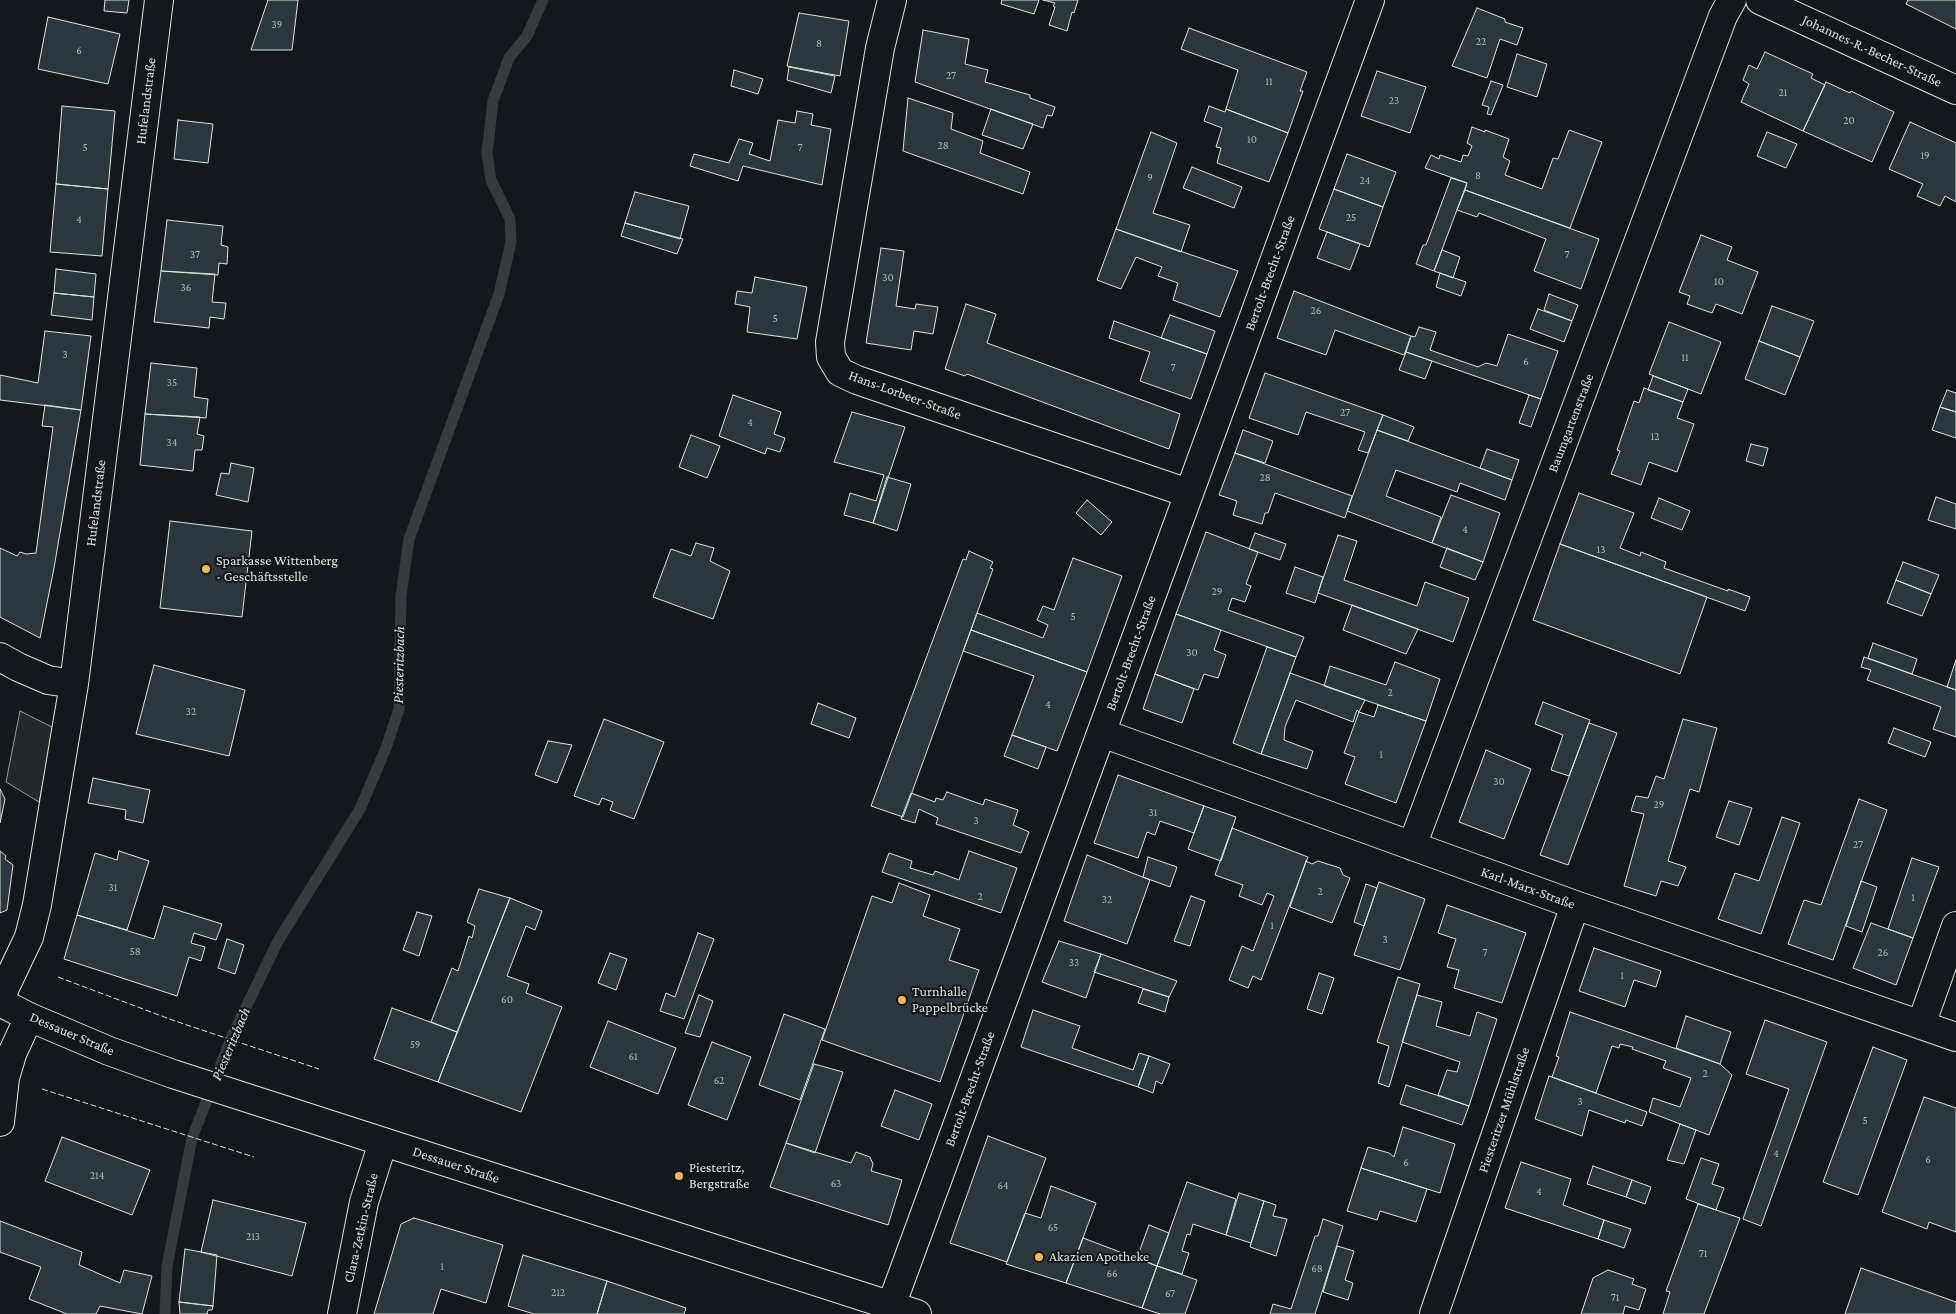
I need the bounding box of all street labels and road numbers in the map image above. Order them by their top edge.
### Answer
street label: Johannes-R.-Becher-Straße [1800,11,1944,91]
street label: Hufelandstraße [132,57,160,145]
street label: Bertolt-Brecht-Straße [1241,213,1299,333]
street label: Hans-Lorbeer-Straße [846,367,964,423]
street label: Baumgartenstraße [1544,371,1598,475]
street label: Hufelandstraße [82,459,110,547]
street label: Bertolt-Brecht-Straße [1102,593,1160,713]
street label: Karl-Marx-Straße [1479,863,1577,913]
street label: Dessauer Straße [27,1009,117,1059]
street label: Bertolt-Brecht-Straße [941,1029,999,1149]
street label: Piesteritzer Mühlstraße [1475,1045,1533,1175]
street label: Dessauer Straße [410,1143,502,1187]
street label: Clara-Zetkin-Straße [340,1172,382,1284]

